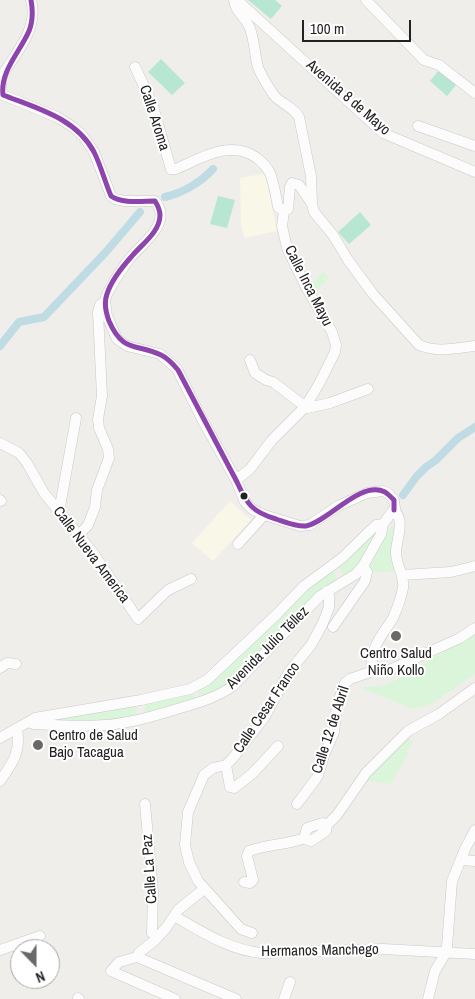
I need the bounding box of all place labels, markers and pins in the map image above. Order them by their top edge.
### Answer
unlabelled marker [239,491,249,501]
marker: Centro Salud Niño Kollo [389,629,403,643]
place label: Centro Salud Niño Kollo [360,645,432,680]
place label: Centro de Salud Bajo Tacagua [49,727,138,762]
marker: Centro de Salud Bajo Tacagua [31,738,45,752]

